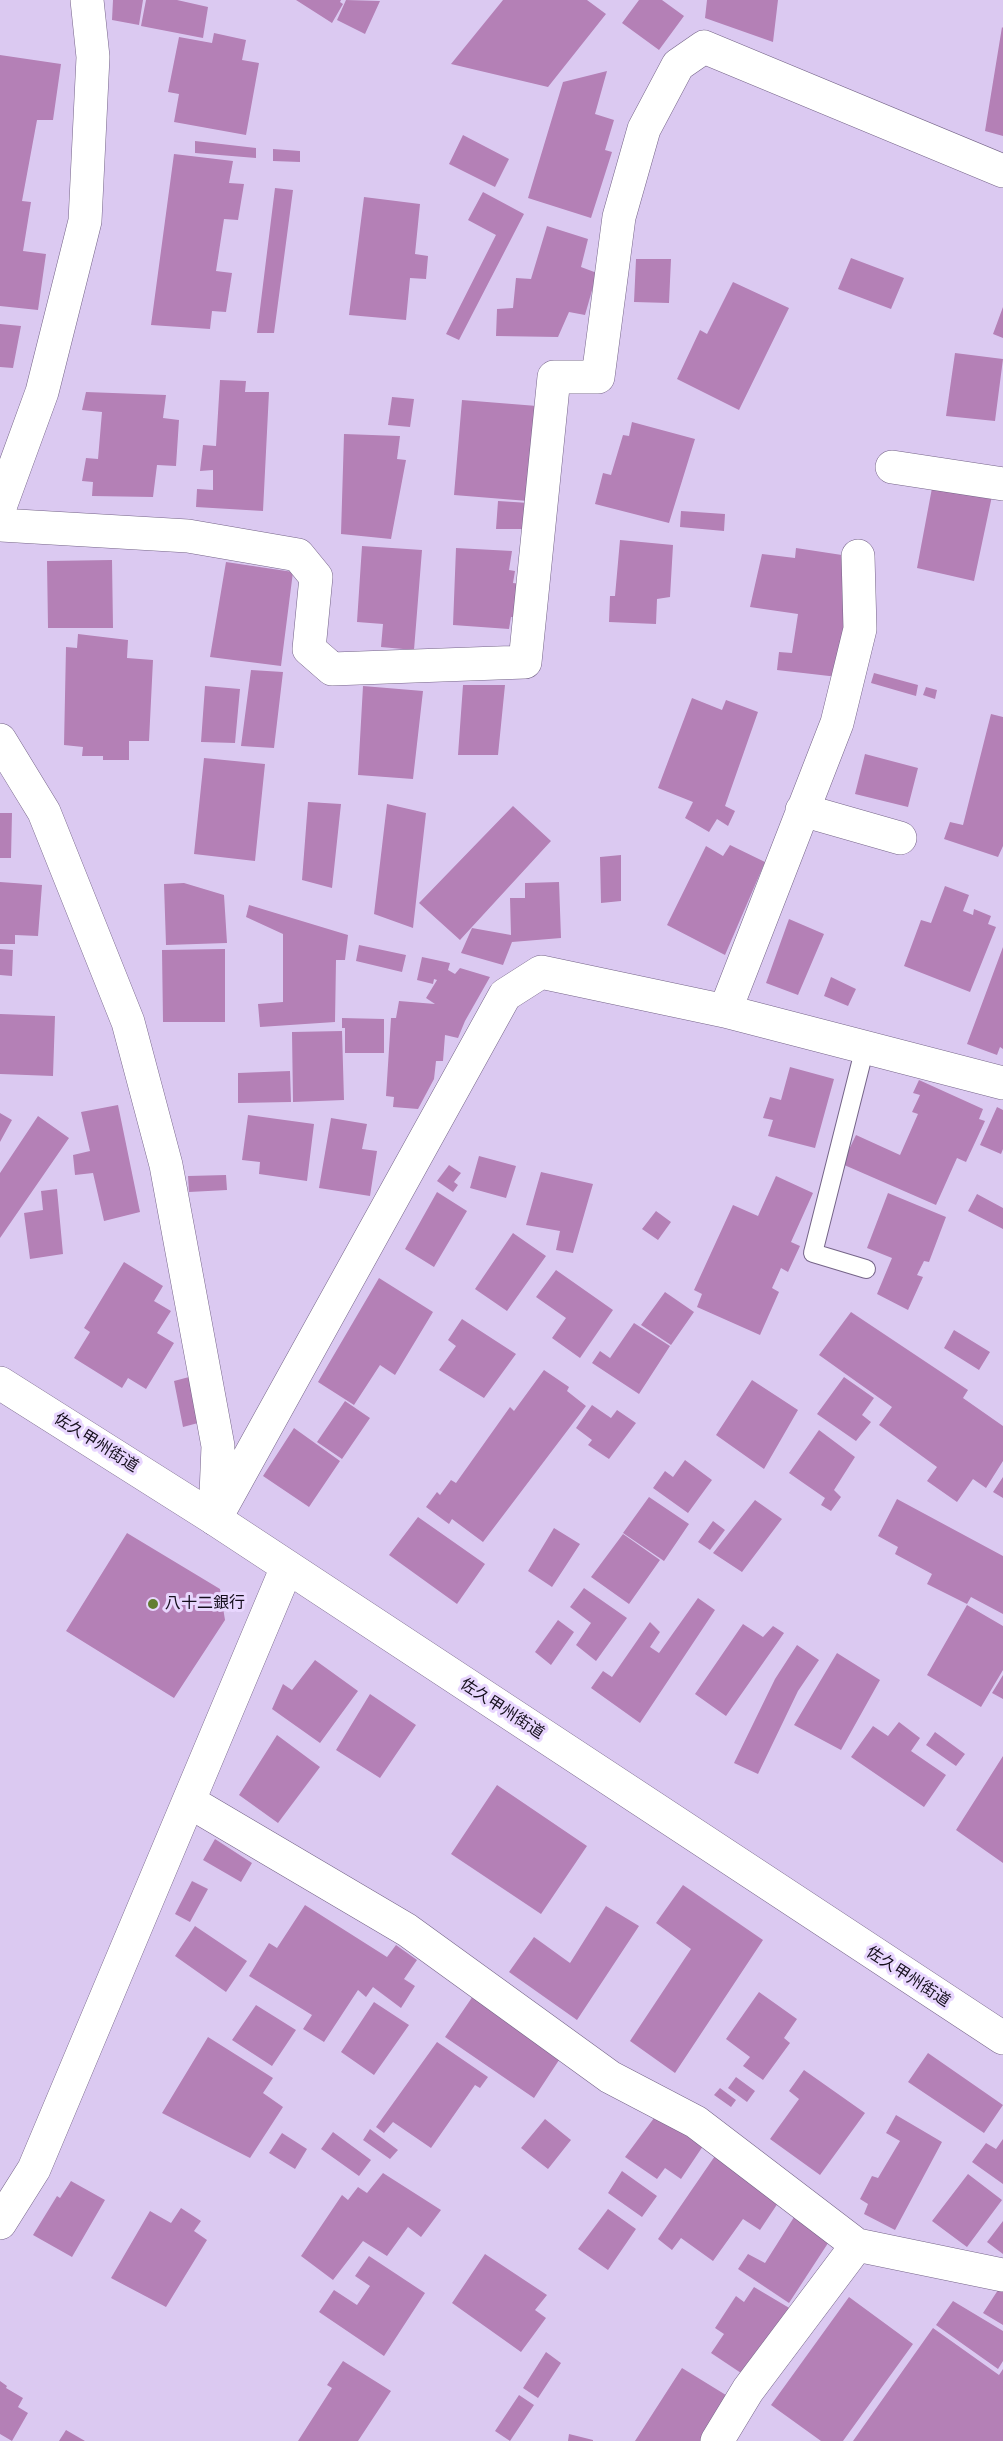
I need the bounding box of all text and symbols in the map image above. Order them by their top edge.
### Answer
street label: 佐久甲州街道 [50,1409,142,1477]
place label: 八十二銀行 [165,1594,245,1614]
marker: 八十二銀行 [146,1597,160,1611]
street label: 佐久甲州街道 [457,1675,547,1743]
street label: 佐久甲州街道 [863,1943,953,2011]

